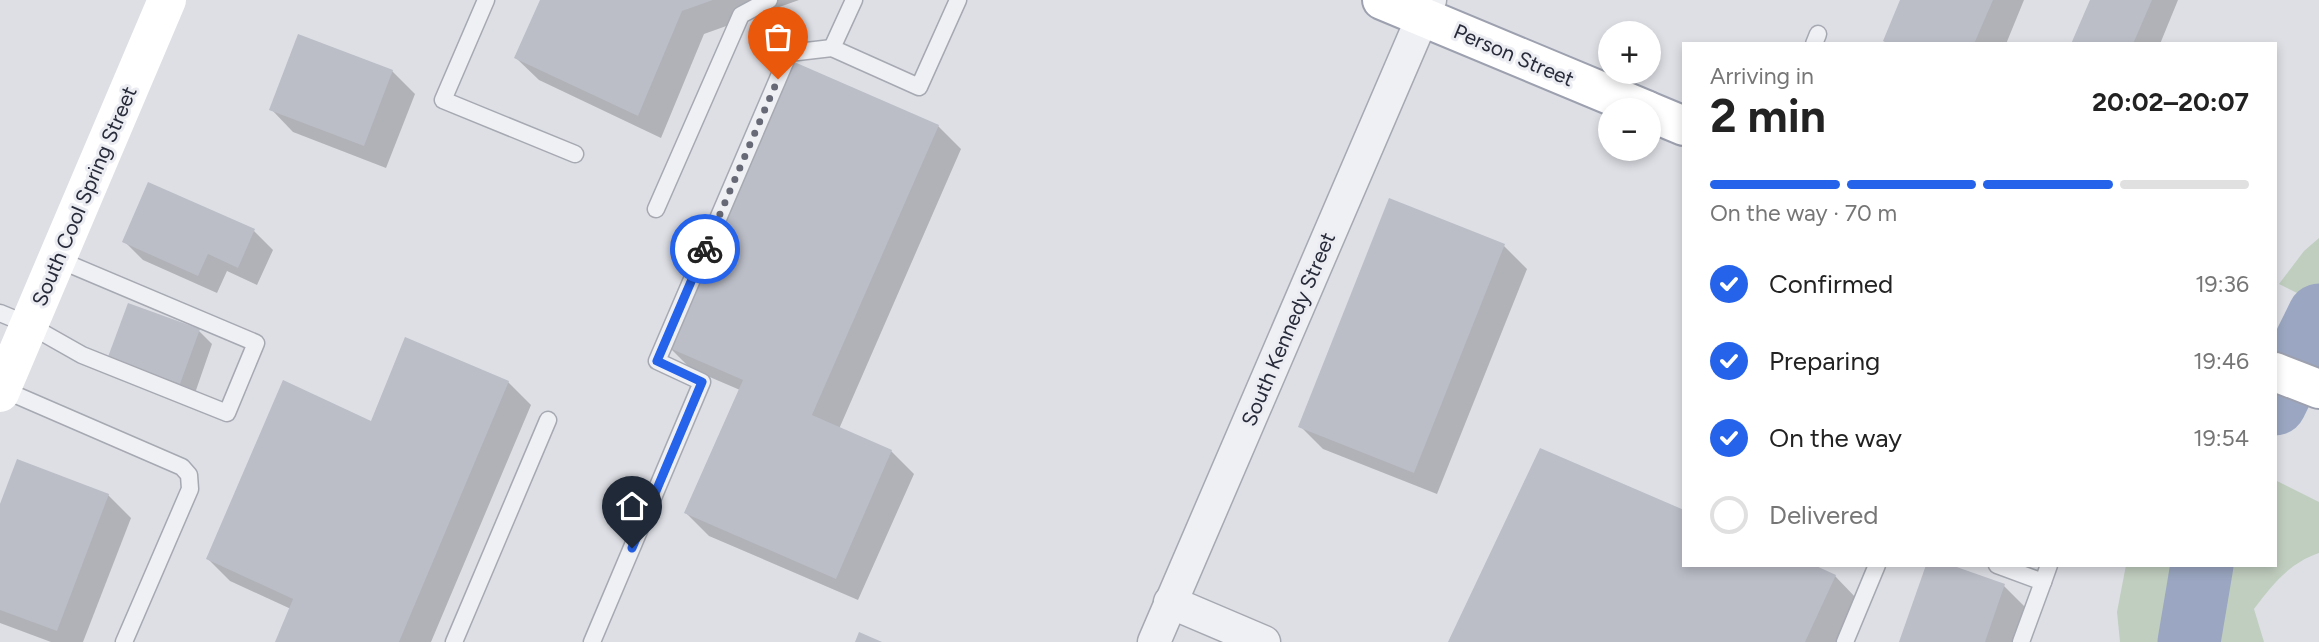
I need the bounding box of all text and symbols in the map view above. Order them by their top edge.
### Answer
pin [748,7,808,79]
icon: bag [759,18,797,56]
street label: Person Street [1450,18,1578,92]
map controls [1598,21,1661,161]
button: + [1598,21,1661,84]
text: Arriving in [1710,62,1814,90]
street label: South Cool Spring Street [26,82,142,310]
text: 20:02–20:07 [2092,86,2249,118]
text: 2 min [1710,88,1826,144]
button: − [1598,98,1661,161]
text: On the way · 70 m [1710,199,1897,227]
courier [670,214,740,284]
street label: South Kennedy Street [1236,228,1340,430]
icon: bike [686,230,724,268]
icon: check [1710,265,1748,303]
text: Confirmed [1769,268,1893,300]
text: 19:36 [2195,270,2249,298]
icon: check [1710,342,1748,380]
text: Preparing [1769,345,1880,377]
text: 19:46 [2193,347,2249,375]
icon: check [1710,419,1748,457]
text: On the way [1769,422,1902,454]
text: 19:54 [2193,424,2249,452]
pin [602,476,662,548]
icon: home [613,487,651,525]
text: Delivered [1769,499,1878,531]

